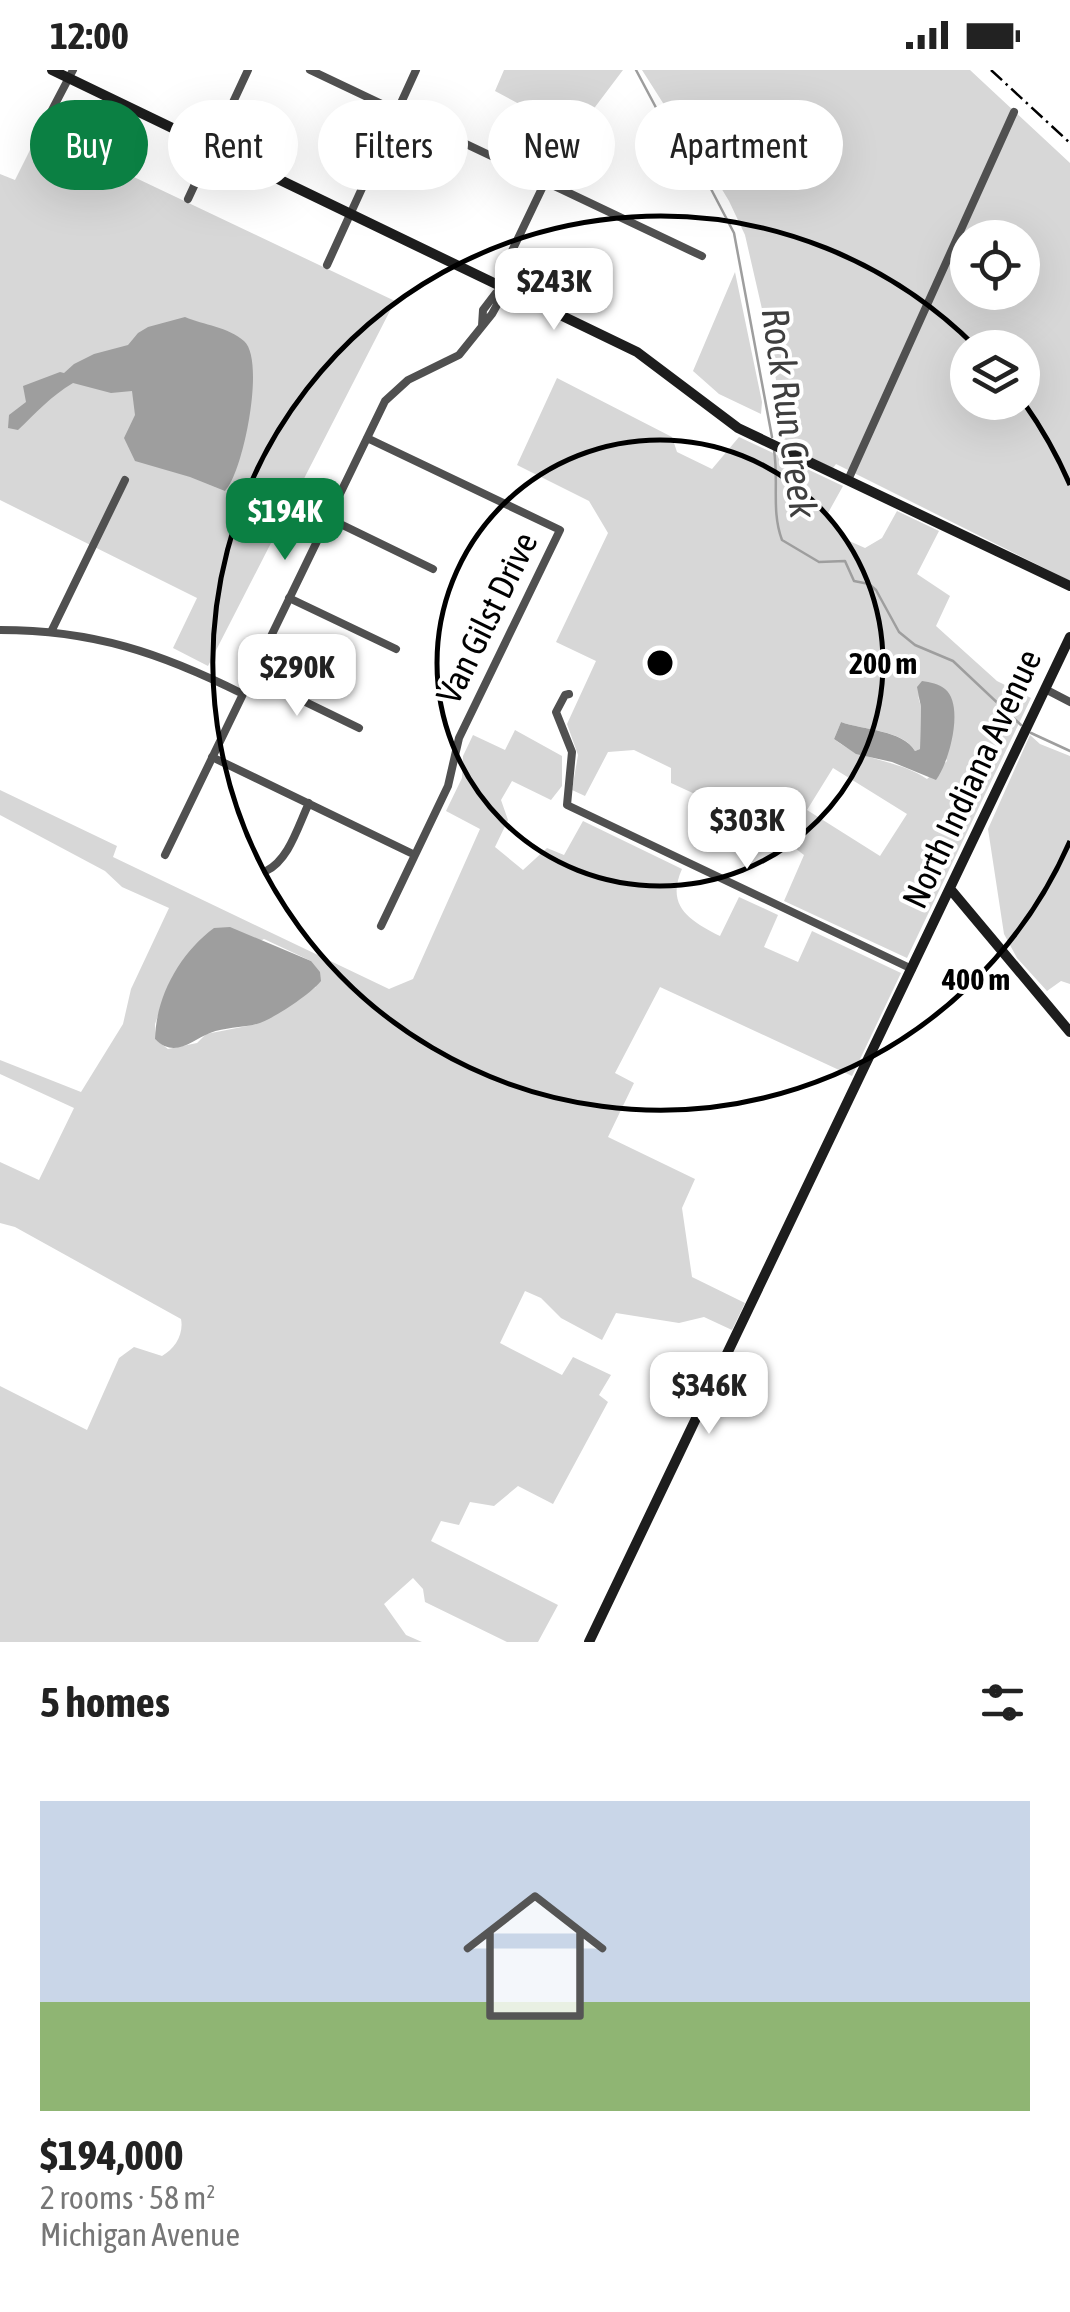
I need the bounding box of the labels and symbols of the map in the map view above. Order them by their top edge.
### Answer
pin: $243K [484,248,624,333]
water label: Rock Run Creek [753,305,826,522]
pin: $194K [215,478,355,563]
street label: Van Gilst Drive [428,526,545,710]
pin: $290K [227,634,367,719]
street label: North Indiana Avenue [894,643,1049,914]
centre of rings [642,645,678,681]
text: 200 m [849,646,917,680]
pin: $303K [677,787,817,872]
text: 400 m [941,962,1010,996]
pin: $346K [639,1352,779,1437]

